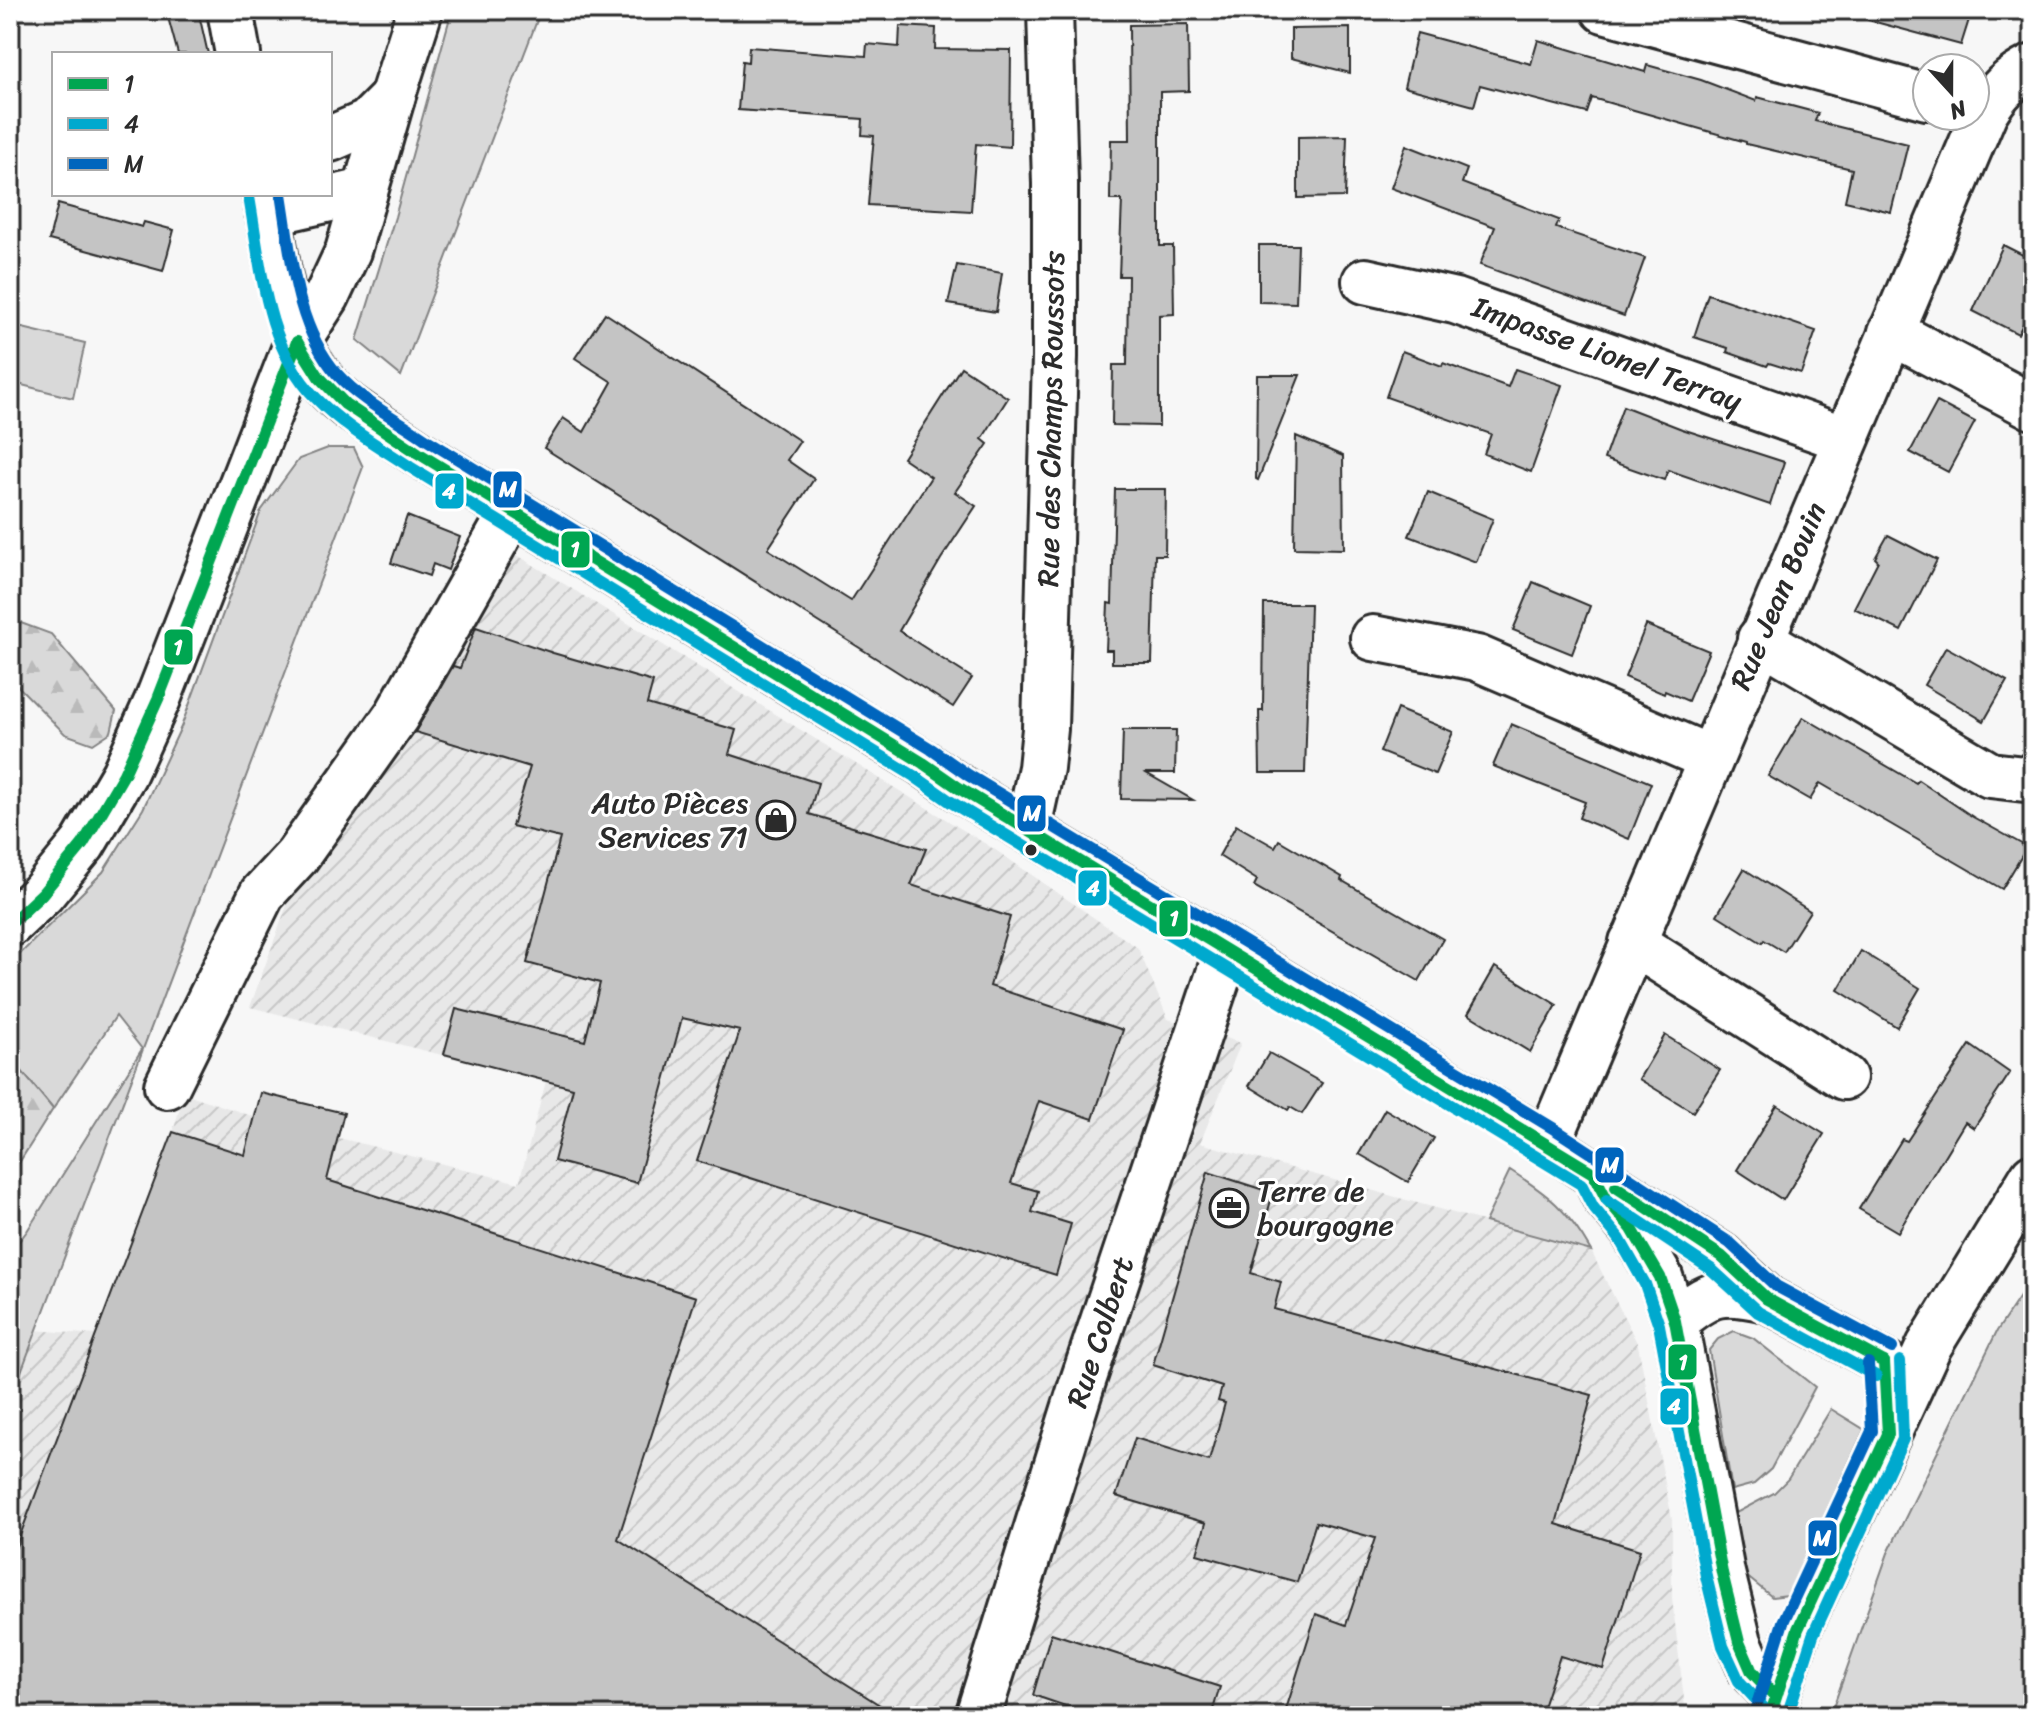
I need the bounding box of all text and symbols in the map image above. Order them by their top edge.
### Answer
legend [52,52,332,196]
north arrow [1911,52,1991,132]
text: 1 [124,63,134,105]
text: N [1943,89,1973,131]
text: 4 [124,103,139,145]
text: M [124,143,144,185]
street label: Rue des Champs Roussots [1021,250,1081,588]
street label: Impasse Lionel Terray [1463,280,1750,428]
line badge: M [492,470,523,509]
text: M [498,470,518,509]
line badge: 4 [434,472,465,510]
text: 4 [441,472,456,511]
street label: Rue Jean Bouin [1714,493,1842,699]
line badge: 1 [560,530,591,569]
text: 1 [570,530,580,569]
line badge: 1 [163,628,194,666]
text: 1 [173,628,183,667]
place label: Auto Pièces Services 71 [590,776,749,864]
line badge: M [1016,794,1047,833]
text: M [1022,794,1042,833]
shop icon: Auto Pièces Services 71 [755,799,797,841]
unlabelled marker [1023,842,1039,858]
line badge: 4 [1077,869,1108,907]
text: 4 [1085,869,1100,908]
line badge: 1 [1158,899,1189,938]
text: 1 [1169,899,1179,938]
line badge: M [1594,1146,1625,1184]
text: M [1600,1146,1620,1185]
place label: Terre de bourgogne [1257,1164,1394,1252]
office icon: Terre de bourgogne [1208,1187,1250,1229]
street label: Rue Colbert [1050,1249,1150,1415]
line badge: 1 [1667,1343,1698,1381]
text: 1 [1678,1343,1688,1382]
line badge: 4 [1659,1387,1690,1426]
text: 4 [1666,1387,1681,1426]
line badge: M [1807,1519,1838,1557]
text: M [1812,1519,1832,1558]

